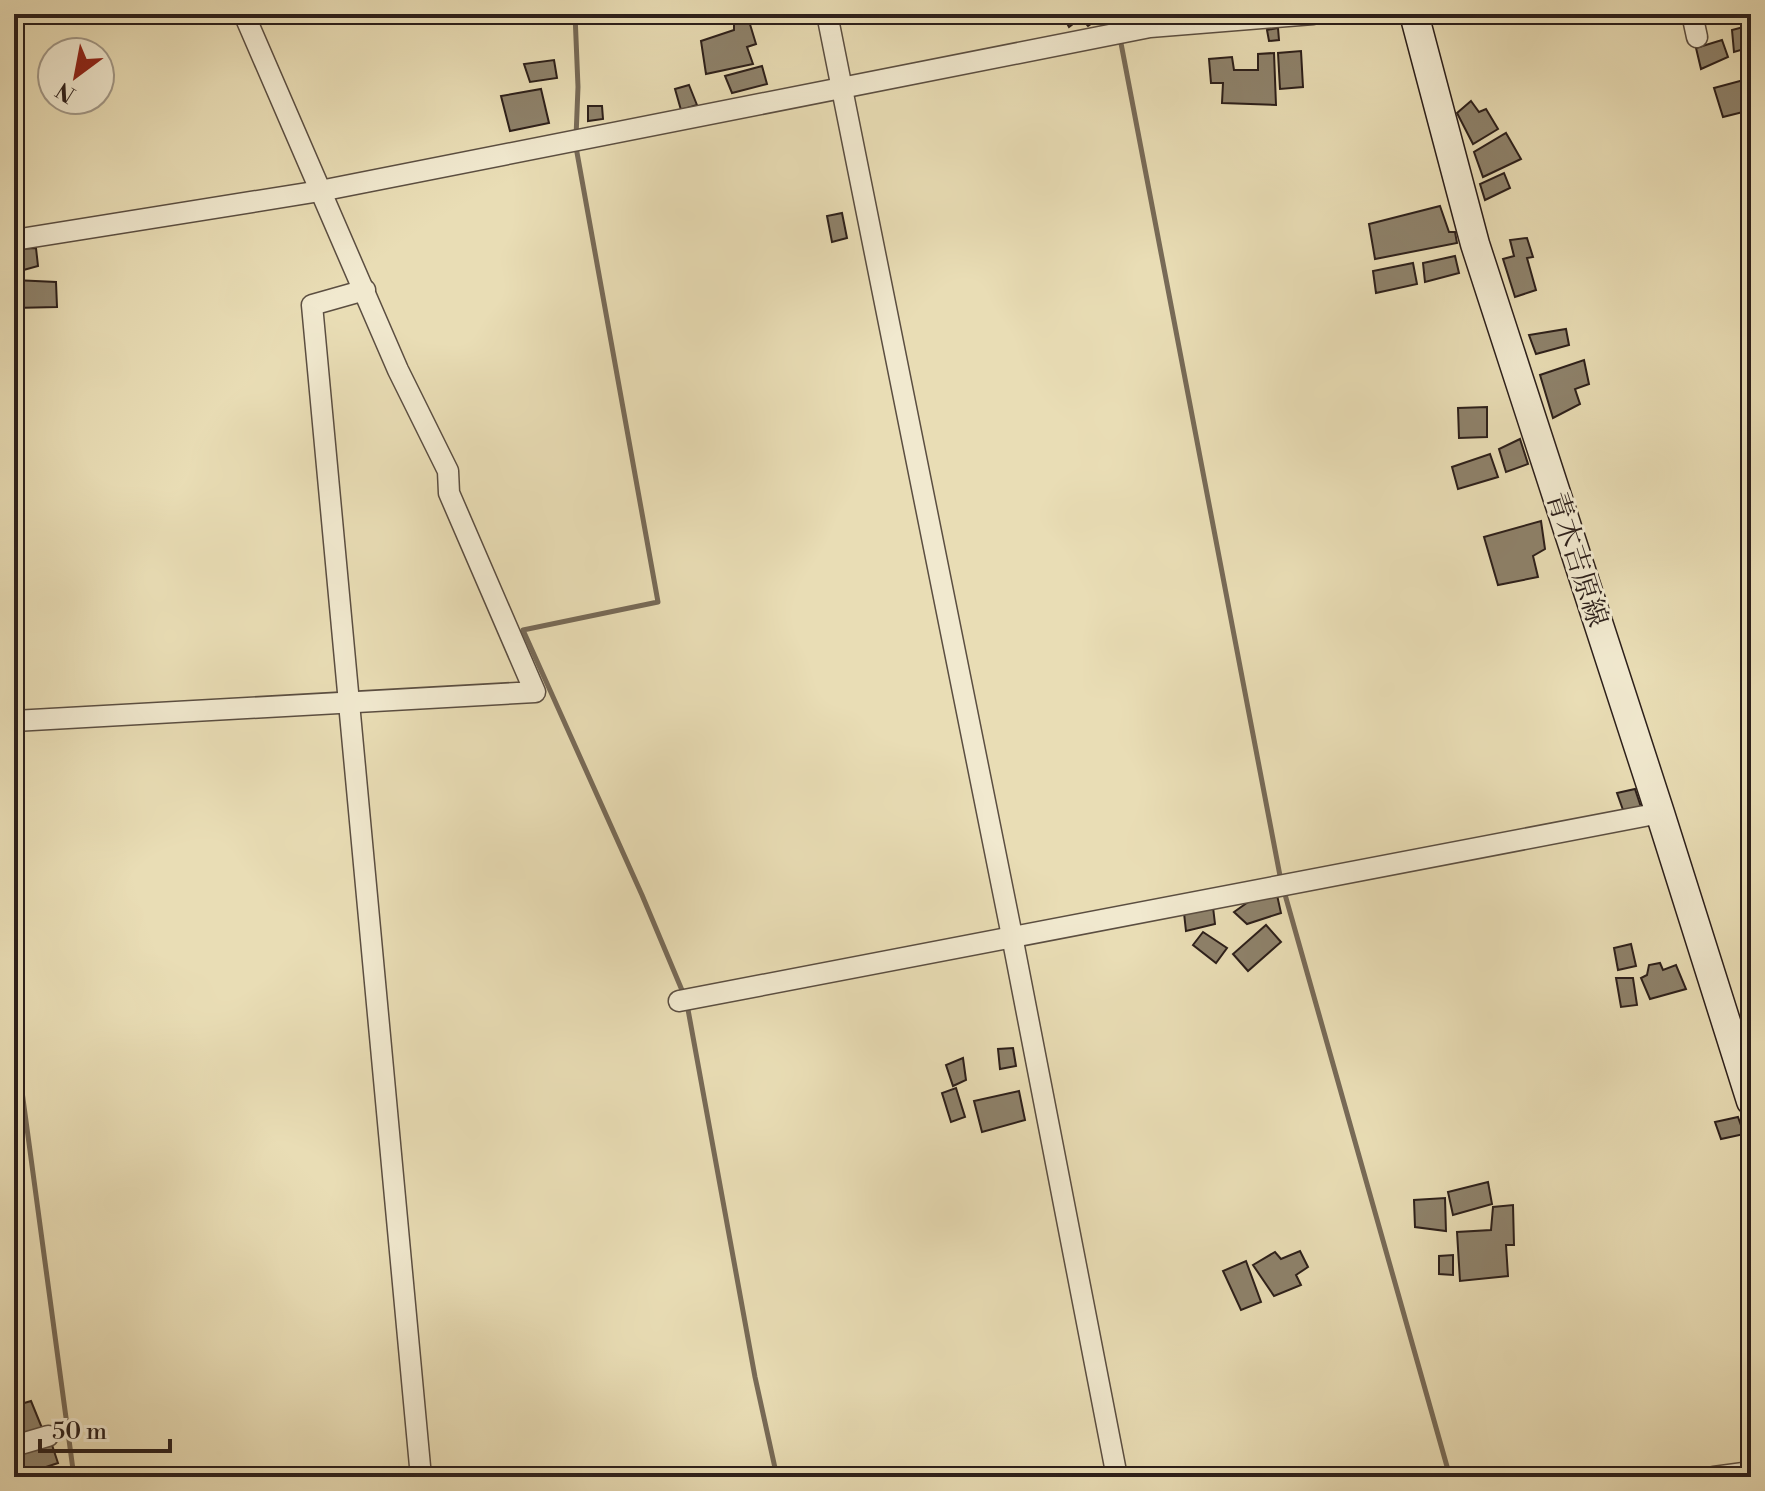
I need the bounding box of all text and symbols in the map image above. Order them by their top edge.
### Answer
north arrow [36,36,116,116]
text: N [51,75,81,108]
street label: 青木吉原線 [1538,487,1615,631]
scale bar [40,1403,170,1453]
text: 50 m [52,1417,107,1447]

